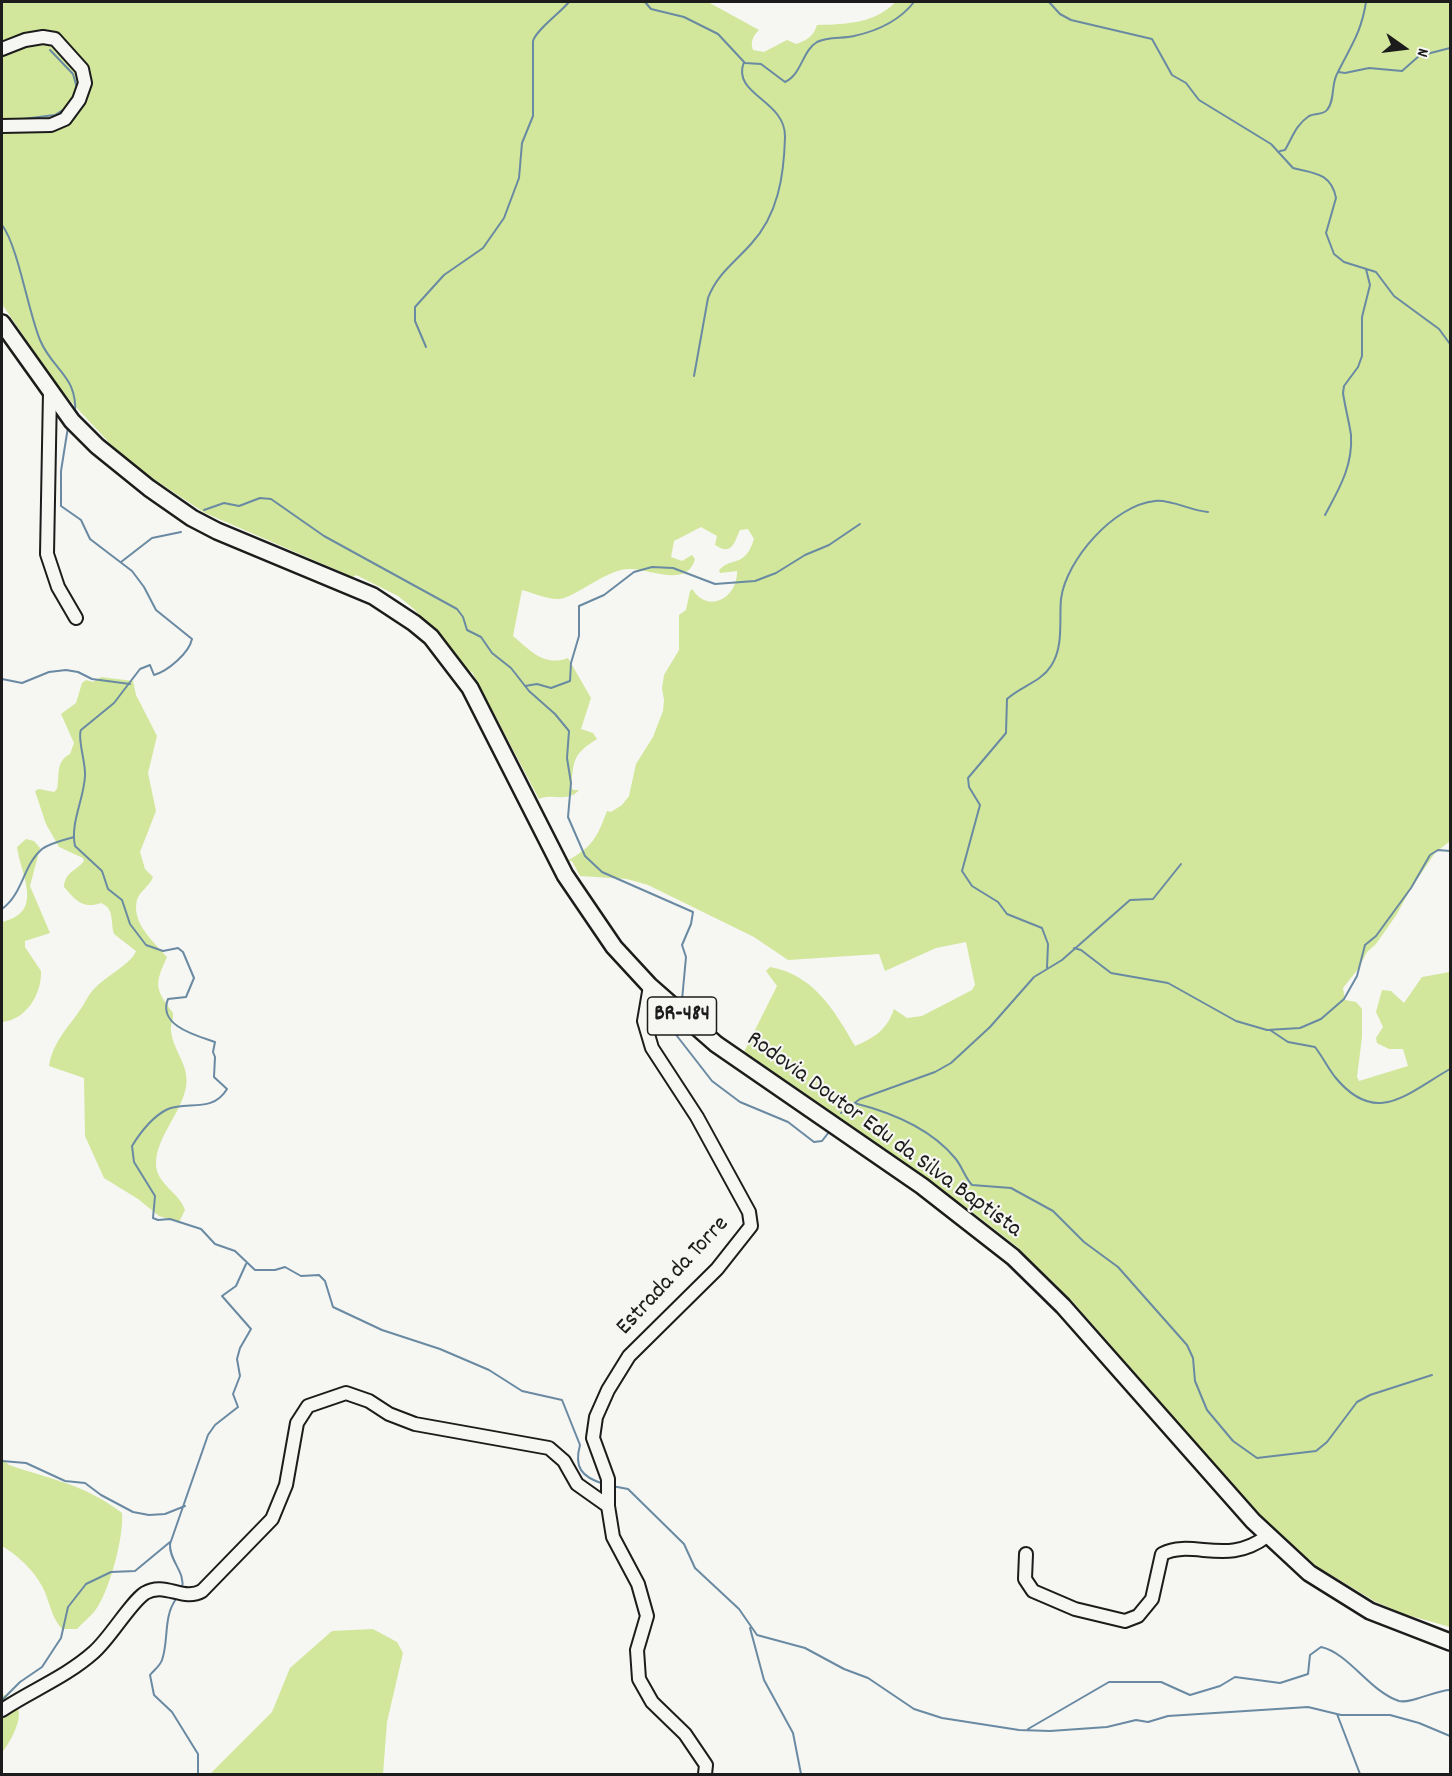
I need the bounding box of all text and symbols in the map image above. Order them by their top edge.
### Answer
north arrow [1374,18,1434,78]
text: N [1410,46,1434,59]
road number: BR-484 [648,997,716,1035]
street label: Rodovia Doutor Edu da Silva Baptista [740,1026,1026,1246]
street label: Estrada da Torre [611,1211,737,1343]

